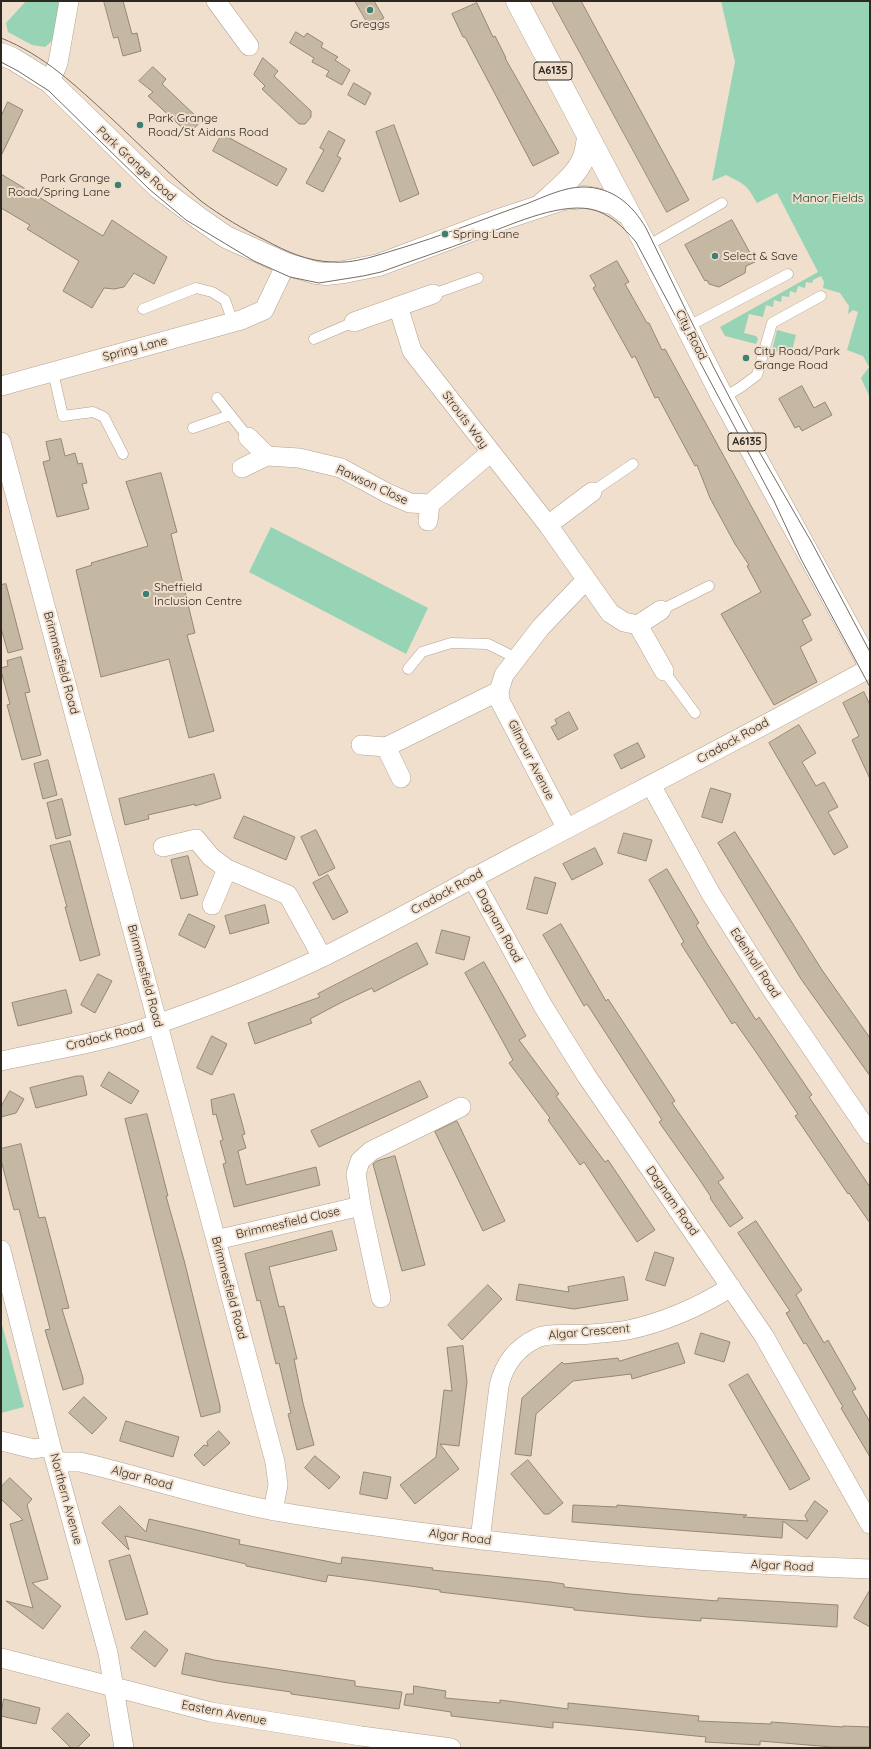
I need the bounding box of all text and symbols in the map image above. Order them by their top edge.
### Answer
marker: Greggs [365,5,375,15]
place label: Greggs [350,17,390,31]
road number: A6135 [534,62,572,80]
place label: Park Grange Road/St Aidans Road [148,111,269,139]
marker: Park Grange Road/St Aidans Road [135,120,145,130]
street label: Park Grange Road [94,124,178,204]
place label: Park Grange Road/Spring Lane [8,171,110,199]
marker: Park Grange Road/Spring Lane [113,180,123,190]
park label: Manor Fields [793,191,863,205]
place label: Spring Lane [453,227,519,241]
marker: Spring Lane [440,229,450,239]
place label: Select & Save [723,249,798,263]
marker: Select & Save [710,251,720,261]
street label: City Road [672,308,710,362]
street label: Spring Lane [101,333,169,365]
place label: City Road/Park Grange Road [754,344,840,372]
marker: City Road/Park Grange Road [741,353,751,363]
street label: Strouts Way [439,389,491,451]
road number: A6135 [728,433,766,451]
street label: Rawson Close [334,462,410,508]
place label: Sheffield Inclusion Centre [154,580,242,608]
marker: Sheffield Inclusion Centre [141,589,151,599]
street label: Brimmesfield Road [40,610,82,716]
street label: Cradock Road [695,715,771,767]
street label: Gilmour Avenue [505,718,557,802]
street label: Cradock Road [409,866,485,918]
street label: Dagnam Road [473,887,525,965]
street label: Brimmesfield Road [124,923,166,1029]
street label: Edenhall Road [727,925,783,1001]
street label: Cradock Road [65,1020,145,1054]
street label: Dagnam Road [643,1163,701,1239]
street label: Brimmesfield Close [235,1204,341,1242]
street label: Brimmesfield Road [208,1235,250,1341]
street label: Algar Crescent [548,1321,630,1343]
street label: Northern Avenue [47,1452,85,1546]
street label: Algar Road [110,1463,174,1493]
street label: Algar Road [428,1526,492,1548]
street label: Algar Road [750,1557,814,1575]
street label: Eastern Avenue [180,1698,268,1728]

